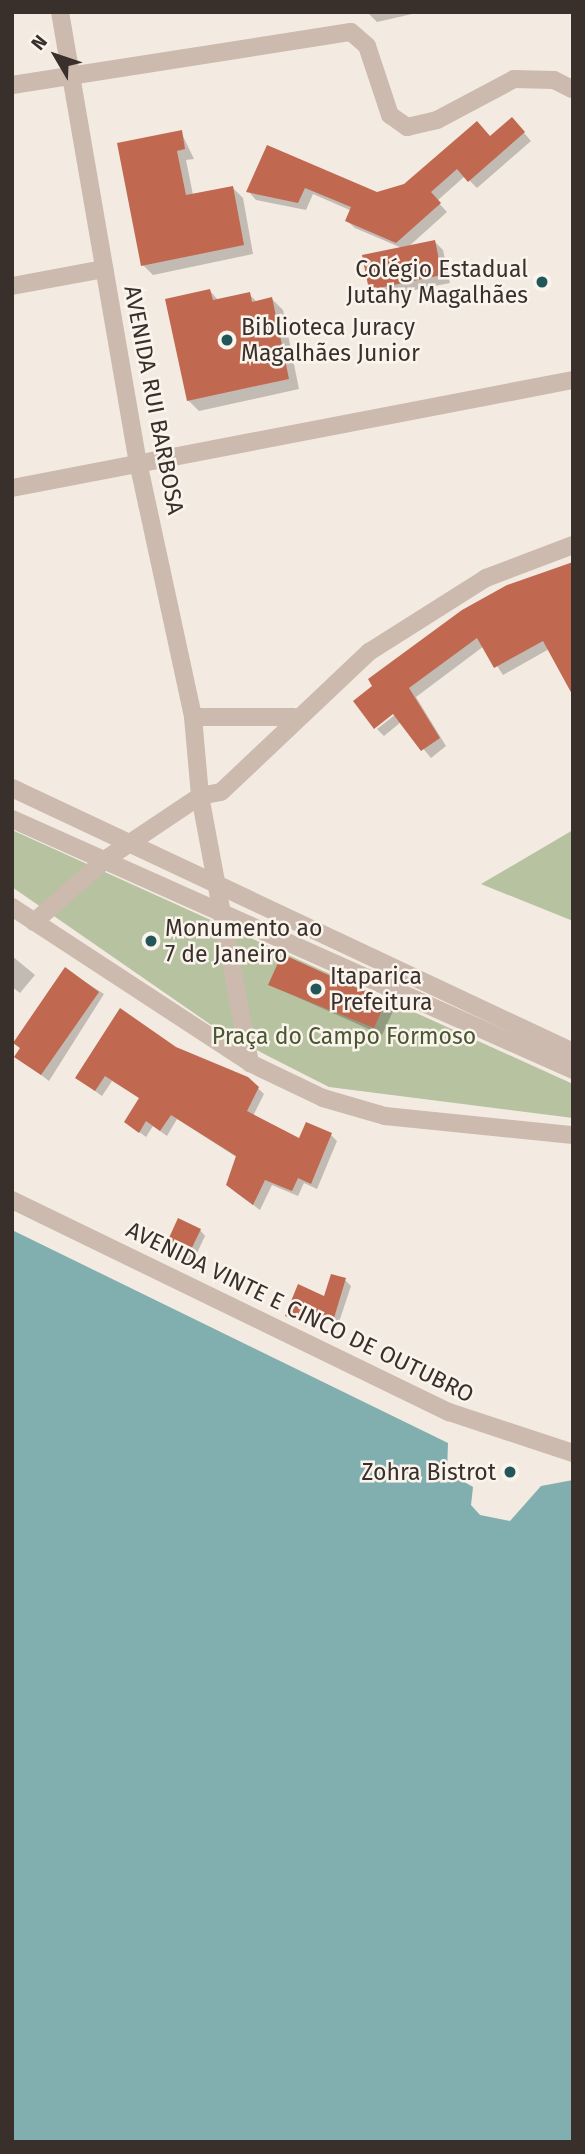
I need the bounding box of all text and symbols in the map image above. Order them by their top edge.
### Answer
north arrow [21,21,91,91]
text: N [26,30,52,55]
place label: Colégio Estadual Jutahy Magalhães [346,255,528,309]
marker: Colégio Estadual Jutahy Magalhães [534,274,550,290]
street label: AVENIDA RUI BARBOSA [118,283,190,517]
place label: Biblioteca Juracy Magalhães Junior [241,313,420,367]
marker: Biblioteca Juracy Magalhães Junior [219,332,235,348]
place label: Monumento ao 7 de Janeiro [165,914,322,968]
marker: Monumento ao 7 de Janeiro [143,933,159,949]
place label: Itaparica Prefeitura [330,962,432,1016]
marker: Itaparica Prefeitura [308,981,324,997]
park label: Praça do Campo Formoso [212,1022,476,1050]
street label: AVENIDA VINTE E CINCO DE OUTUBRO [122,1216,478,1408]
place label: Zohra Bistrot [361,1458,496,1486]
marker: Zohra Bistrot [502,1464,518,1480]

